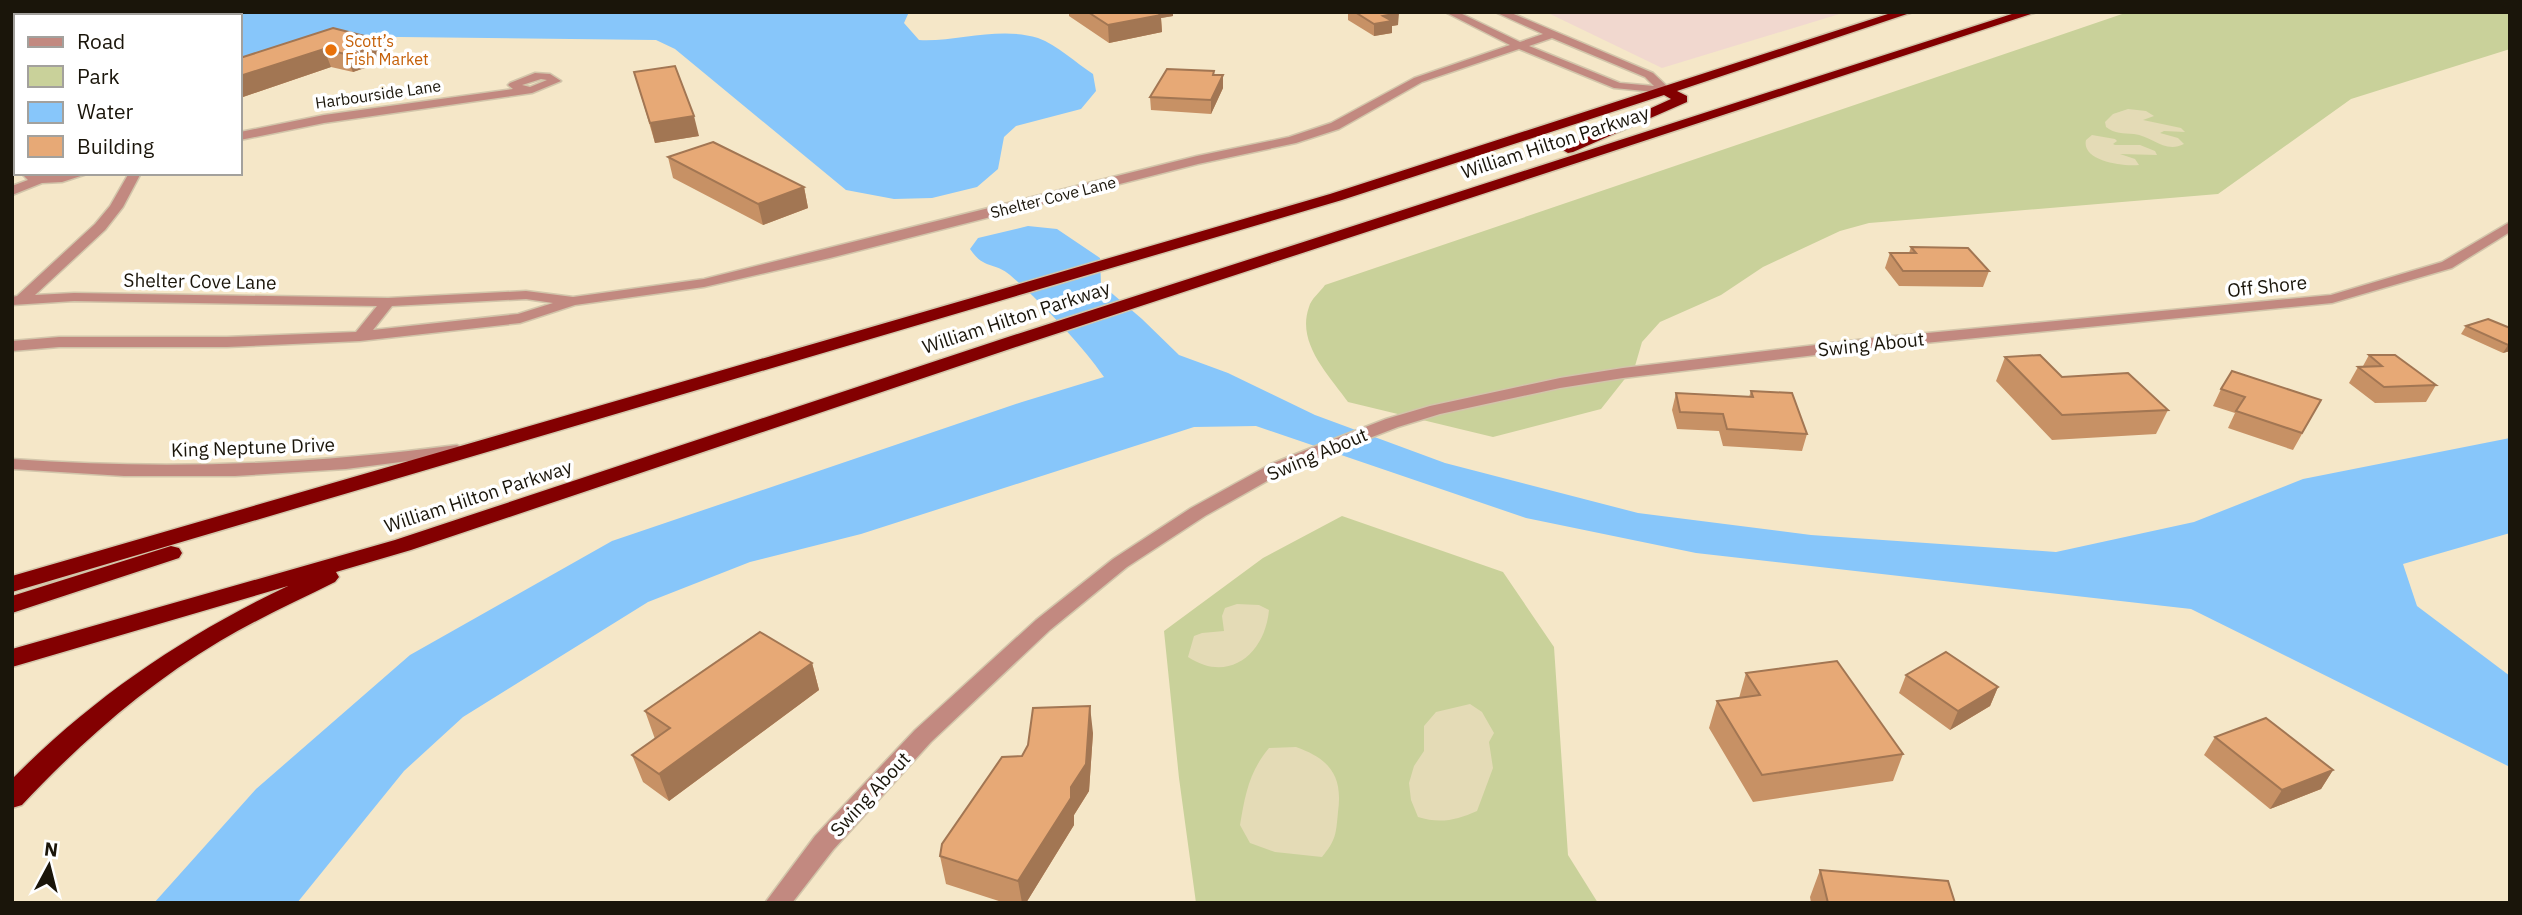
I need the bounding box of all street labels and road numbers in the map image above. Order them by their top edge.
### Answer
street label: Harbourside Lane [314,75,442,113]
street label: William Hilton Parkway [1458,100,1652,184]
street label: Shelter Cove Lane [988,172,1118,222]
street label: Shelter Cove Lane [123,268,277,294]
street label: Off Shore [2226,270,2308,302]
street label: William Hilton Parkway [919,275,1113,359]
street label: Swing About [1817,326,1925,362]
street label: Swing About [1263,422,1371,486]
street label: King Neptune Drive [171,432,335,462]
street label: William Hilton Parkway [381,454,575,538]
street label: Swing About [825,747,915,841]

